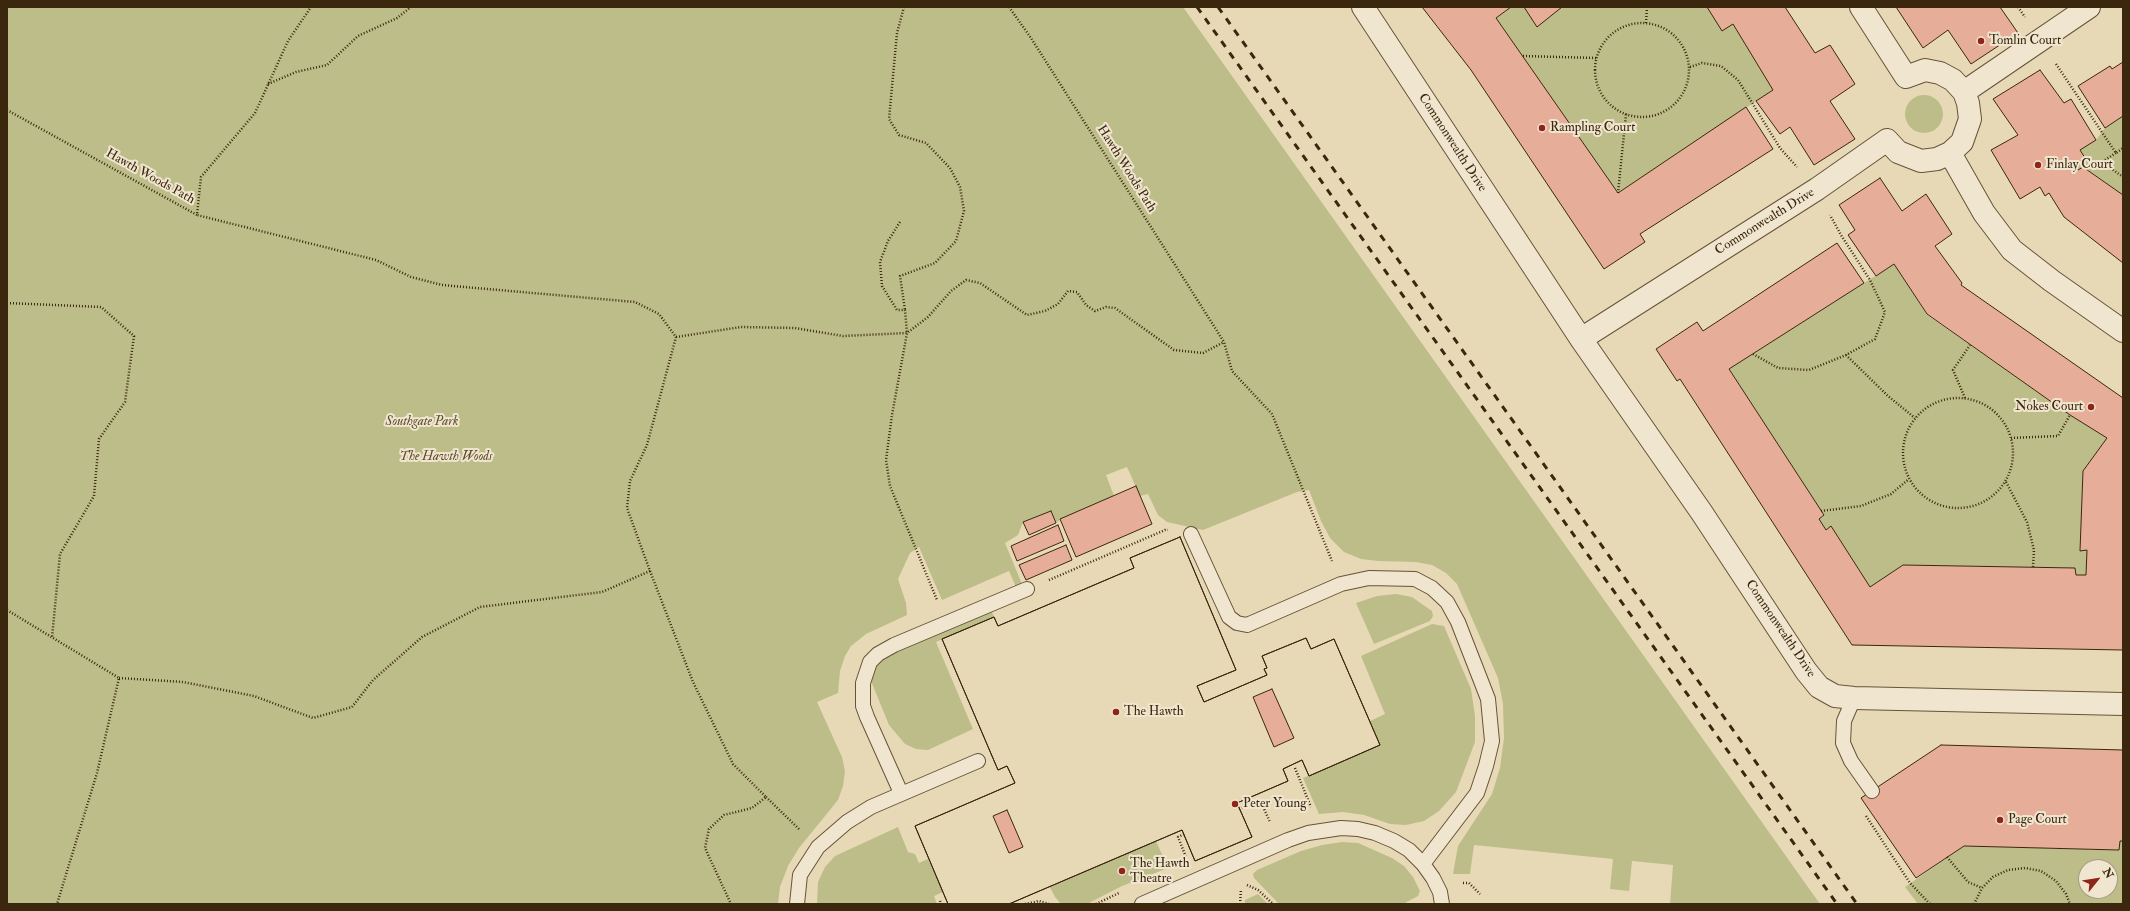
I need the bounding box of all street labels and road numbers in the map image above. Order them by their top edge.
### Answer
street label: Commonwealth Drive [1414,91,1490,195]
street label: Hawth Woods Path [1093,123,1159,215]
street label: Hawth Woods Path [103,146,197,208]
street label: Commonwealth Drive [1712,185,1818,259]
street label: Commonwealth Drive [1742,577,1818,681]

